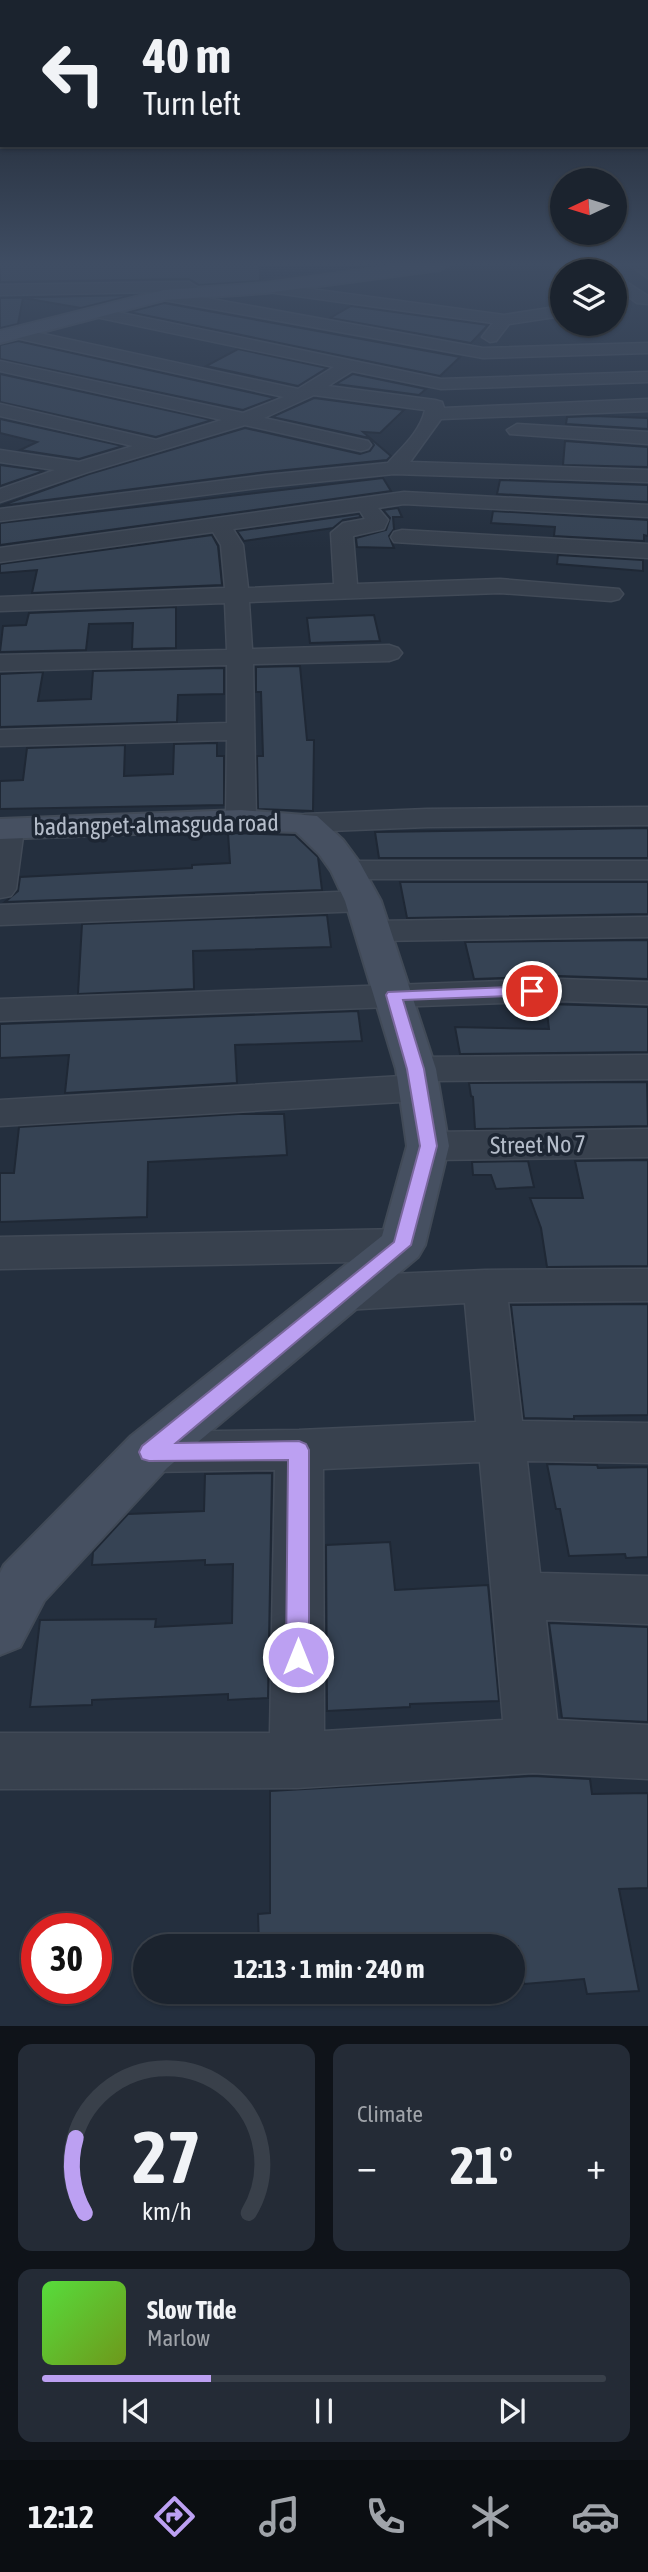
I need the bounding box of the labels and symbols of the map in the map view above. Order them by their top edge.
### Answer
north arrow [550,168,626,245]
street label: badangpet-almasguda road [33,809,279,840]
pin [502,961,562,1021]
street label: Street No 7 [490,1130,586,1159]
position arrow [261,1620,335,1694]
speed limit sign: 30 [21,1913,112,2004]

